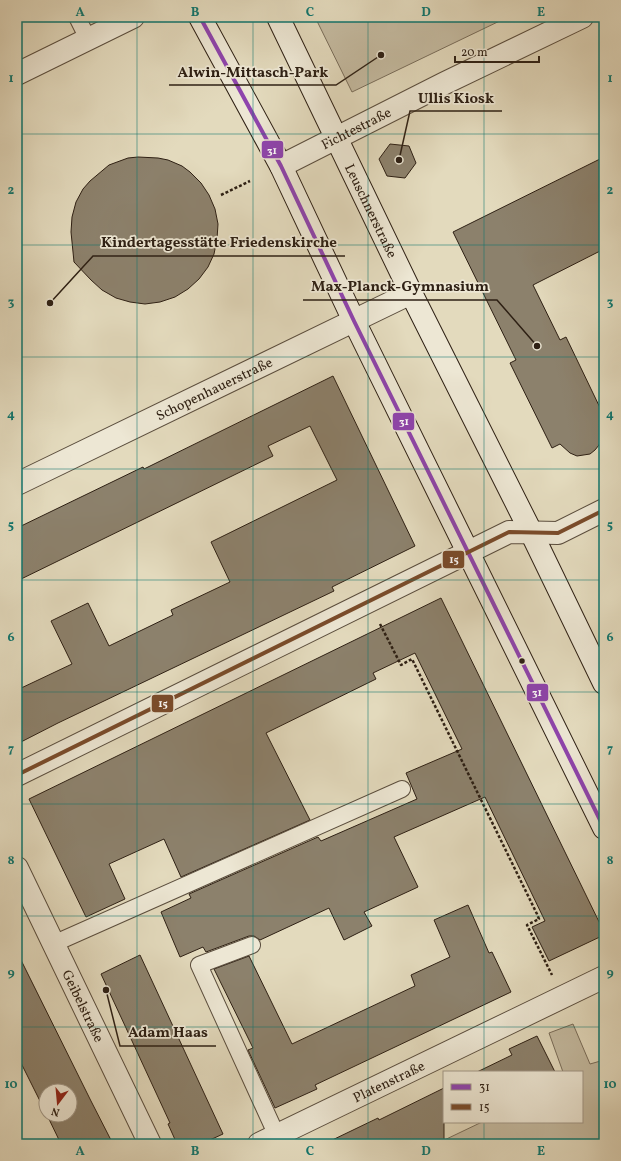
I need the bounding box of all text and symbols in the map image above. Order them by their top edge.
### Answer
text: A [75,4,85,22]
text: B [191,4,200,22]
text: C [306,4,314,22]
text: D [421,4,431,22]
text: E [537,4,545,22]
scale bar [455,38,539,64]
text: 20 m [461,45,488,61]
callout: Alwin-Mittasch-Park [169,58,336,85]
text: Alwin-Mittasch-Park [178,63,328,84]
text: 1 [8,70,14,88]
text: 1 [607,70,613,88]
callout: Ullis Kiosk [410,84,502,111]
text: Ullis Kiosk [418,89,494,110]
street label: Fichtestraße [318,104,395,155]
line badge: 31 [261,140,284,159]
text: 31 [267,144,277,159]
street label: Leuschnerstraße [339,161,401,262]
text: 2 [8,182,15,200]
text: 2 [607,182,614,200]
callout: Kindertagesstätte Friedenskirche [93,229,345,256]
text: Kindertagesstätte Friedenskirche [101,233,337,254]
callout: Max-Planck-Gymnasium [303,273,497,300]
text: Max-Planck-Gymnasium [311,277,489,298]
text: 3 [8,294,15,312]
text: 3 [607,294,614,312]
street label: Schopenhauerstraße [153,353,276,426]
text: 4 [7,406,15,424]
text: 4 [606,406,614,424]
line badge: 31 [392,412,415,431]
text: 31 [399,415,409,430]
text: 5 [8,517,14,535]
text: 5 [607,517,613,535]
line badge: 15 [442,550,465,569]
text: 15 [449,553,459,568]
text: 6 [7,629,15,647]
text: 6 [606,629,614,647]
unlabelled marker [517,656,527,666]
line badge: 31 [526,683,549,702]
text: 31 [532,686,542,701]
line badge: 15 [151,694,174,713]
text: 15 [158,697,168,712]
text: 7 [8,741,14,759]
text: 7 [607,741,613,759]
text: 8 [7,852,15,870]
text: 8 [606,852,614,870]
text: 9 [7,964,15,982]
text: 9 [606,964,614,982]
street label: Geibelstraße [56,967,108,1046]
callout: Adam Haas [120,1019,216,1046]
text: Adam Haas [128,1023,208,1044]
street label: Platenstraße [350,1057,429,1108]
legend [443,1071,583,1123]
text: 10 [4,1076,18,1094]
text: 10 [603,1076,617,1094]
text: 31 [479,1080,490,1096]
north arrow [38,1083,78,1123]
text: 15 [479,1100,490,1116]
text: N [50,1103,62,1119]
text: A [75,1143,85,1161]
text: B [191,1143,200,1161]
text: C [306,1143,314,1161]
text: D [421,1143,431,1161]
text: E [537,1143,545,1161]

